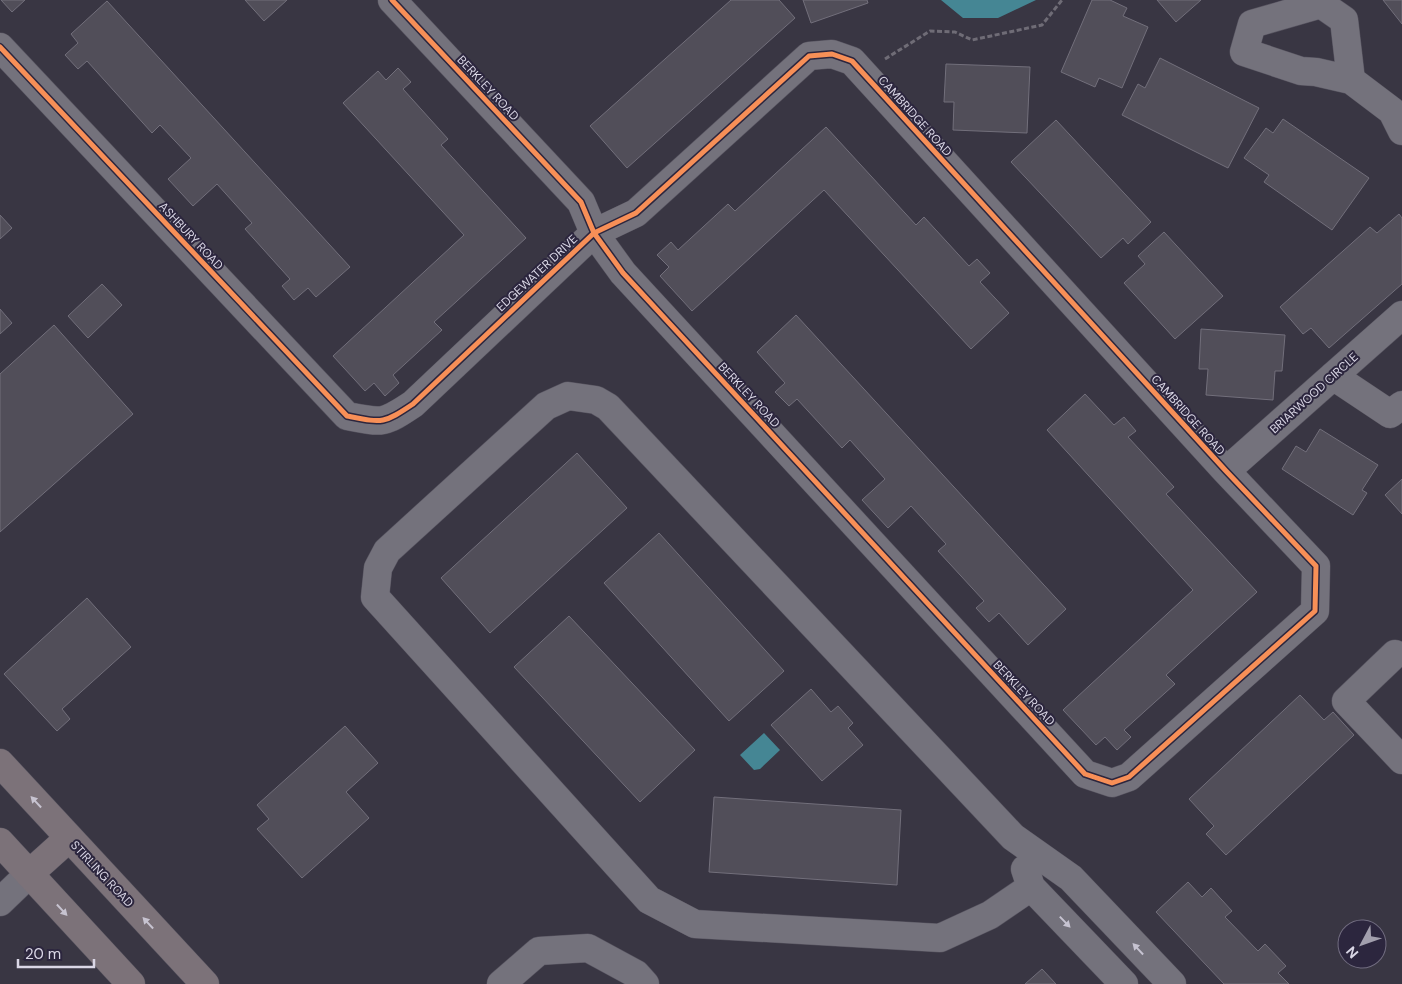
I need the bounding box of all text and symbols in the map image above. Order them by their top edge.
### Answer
street label: BERKLEY ROAD [454,52,522,124]
street label: CAMBRIDGE ROAD [875,72,955,160]
street label: ASHBURY ROAD [155,199,227,273]
street label: EDGEWATER DRIVE [493,231,581,315]
street label: BRIARWOOD CIRCLE [1266,349,1362,437]
street label: BERKLEY ROAD [715,359,783,431]
street label: CAMBRIDGE ROAD [1148,371,1228,459]
street label: BERKLEY ROAD [990,657,1058,729]
one-way arrow [30,797,42,809]
street label: STIRLING ROAD [67,837,137,911]
one-way arrow [56,903,68,915]
one-way arrow [1059,916,1071,928]
one-way arrow [142,917,154,929]
north arrow [1337,919,1387,969]
scale bar [18,936,94,968]
one-way arrow [1132,943,1144,955]
text: N [1342,943,1362,962]
text: 20 m [25,944,61,964]

